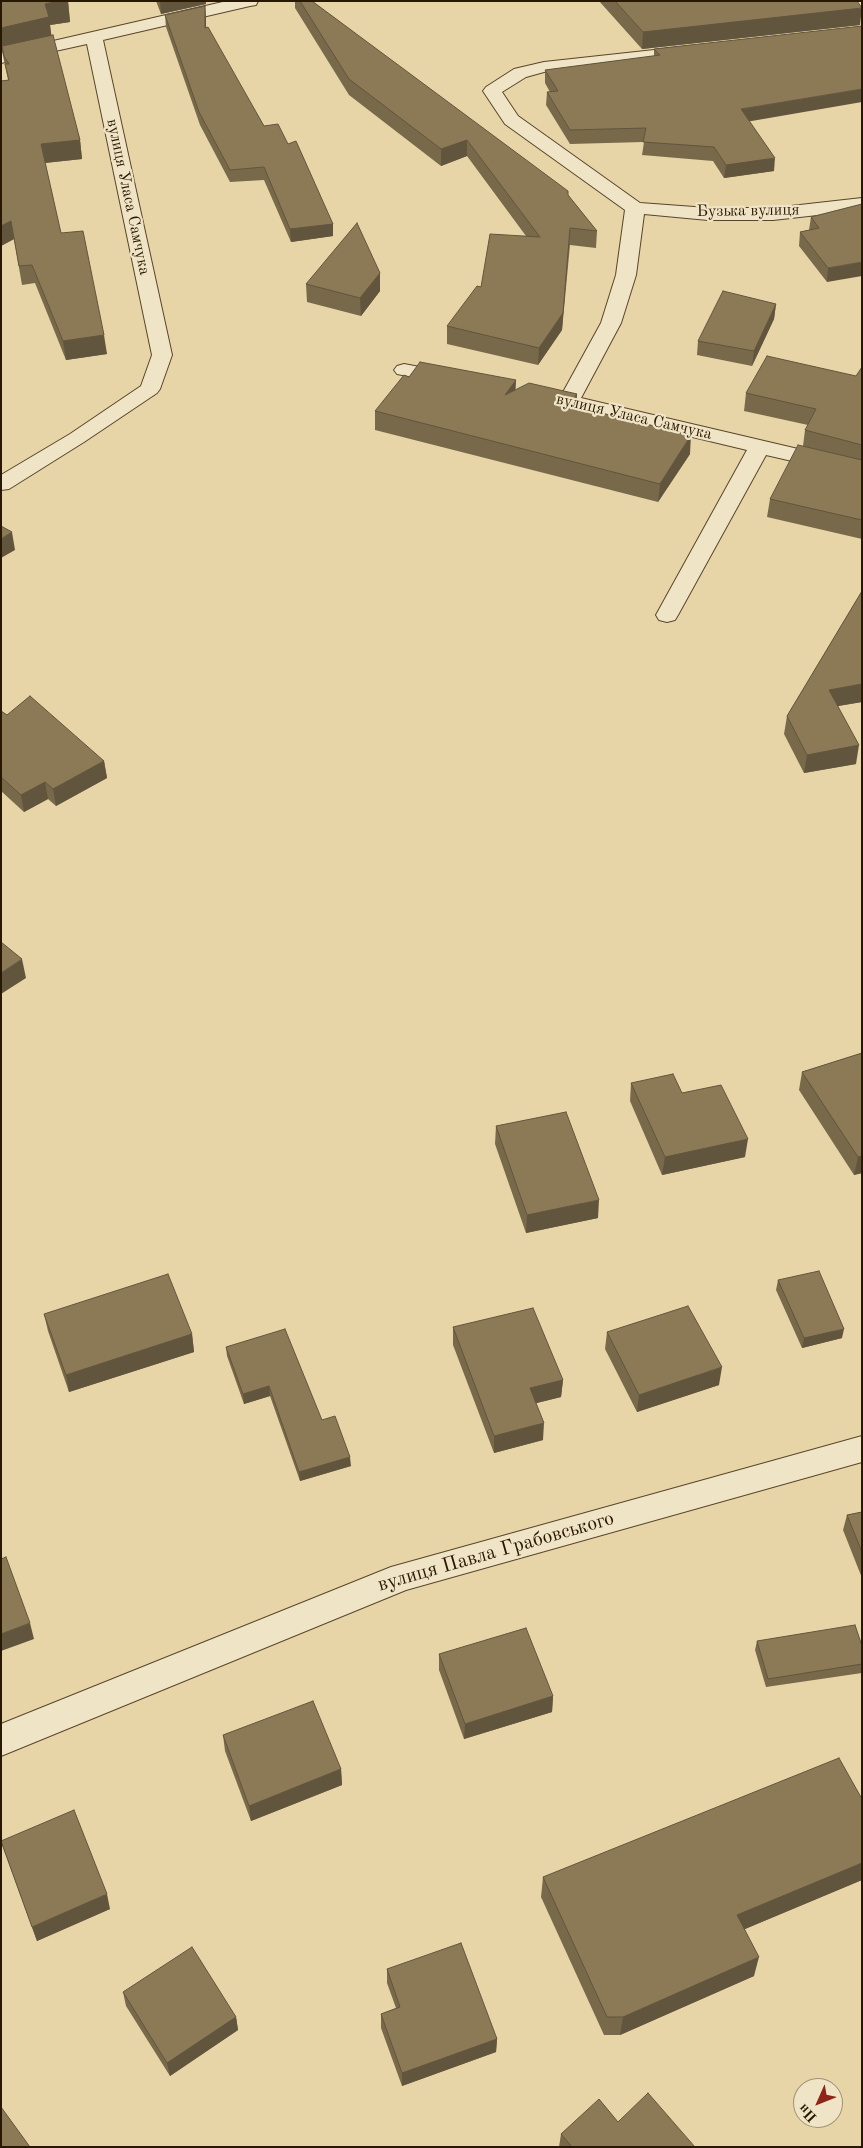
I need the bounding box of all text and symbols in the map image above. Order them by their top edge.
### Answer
street label: вулиця Уласа Самчука [102,117,154,277]
street label: Бузька вулиця [696,201,800,221]
street label: вулиця Уласа Самчука [554,390,714,444]
street label: вулиця Павла Грабовського [375,1507,617,1597]
north arrow [793,2078,843,2128]
text: Пн [796,2101,820,2125]

